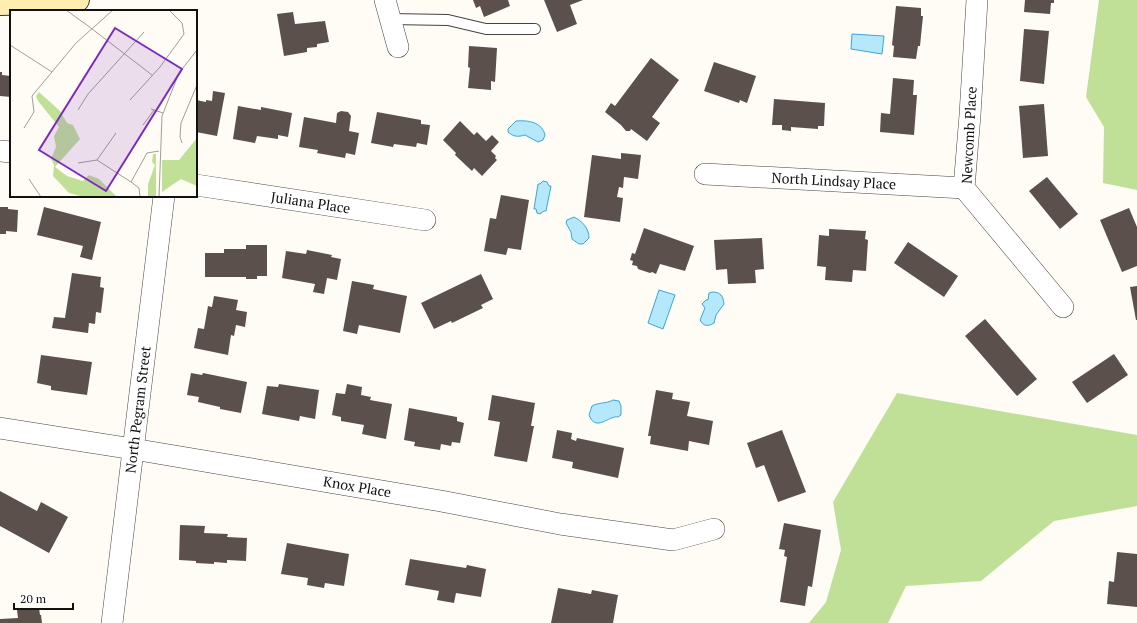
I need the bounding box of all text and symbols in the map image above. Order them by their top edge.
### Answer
inset map [10,10,197,197]
street label: Newcomb Place [956,86,981,184]
street label: North Lindsay Place [771,168,897,193]
street label: Juliana Place [270,187,352,217]
street label: North Pegram Street [120,344,155,474]
street label: Knox Place [322,471,393,501]
scale bar [14,585,73,611]
text: 20 m [20,591,47,606]

